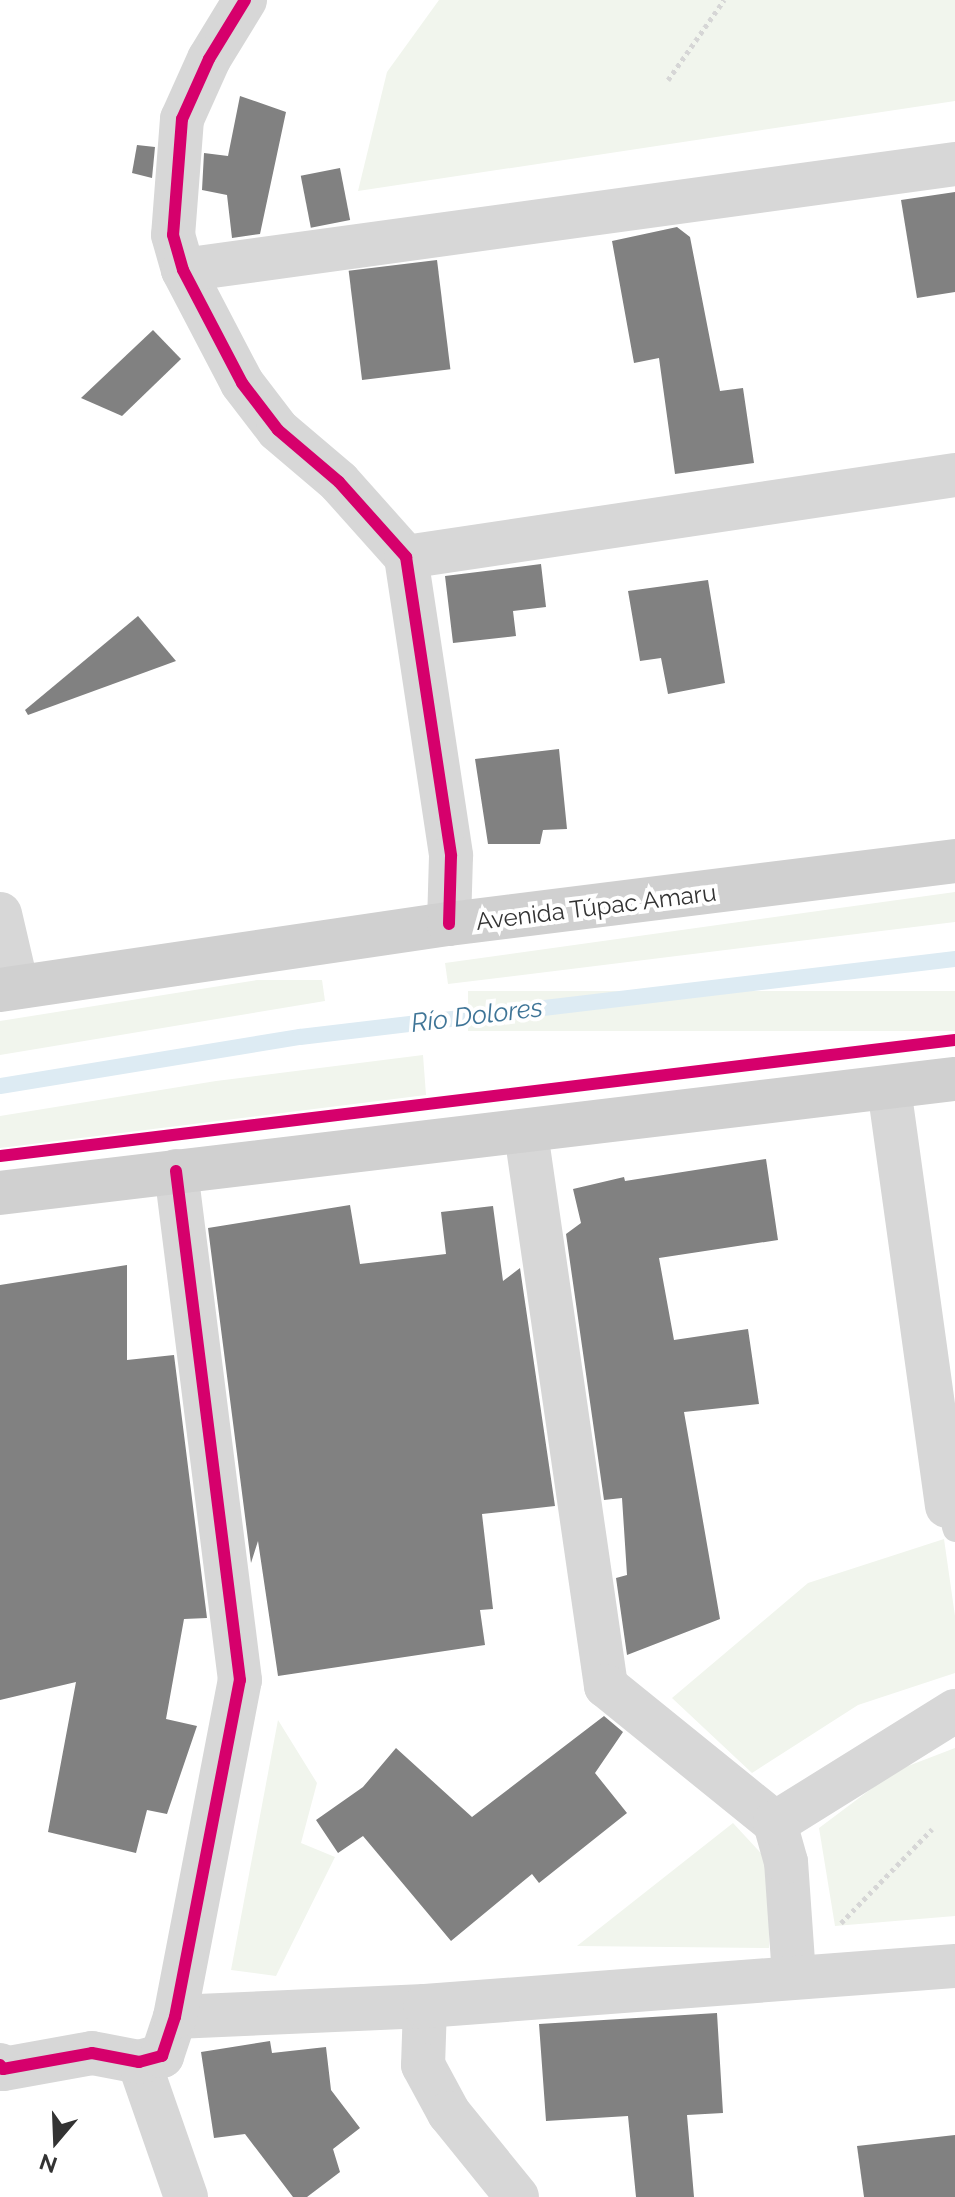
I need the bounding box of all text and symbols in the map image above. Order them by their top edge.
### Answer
street label: Avenida Túpac Amaru [473,878,719,936]
water label: Río Dolores [409,992,545,1040]
north arrow [16,2101,96,2181]
text: N [36,2149,60,2179]

